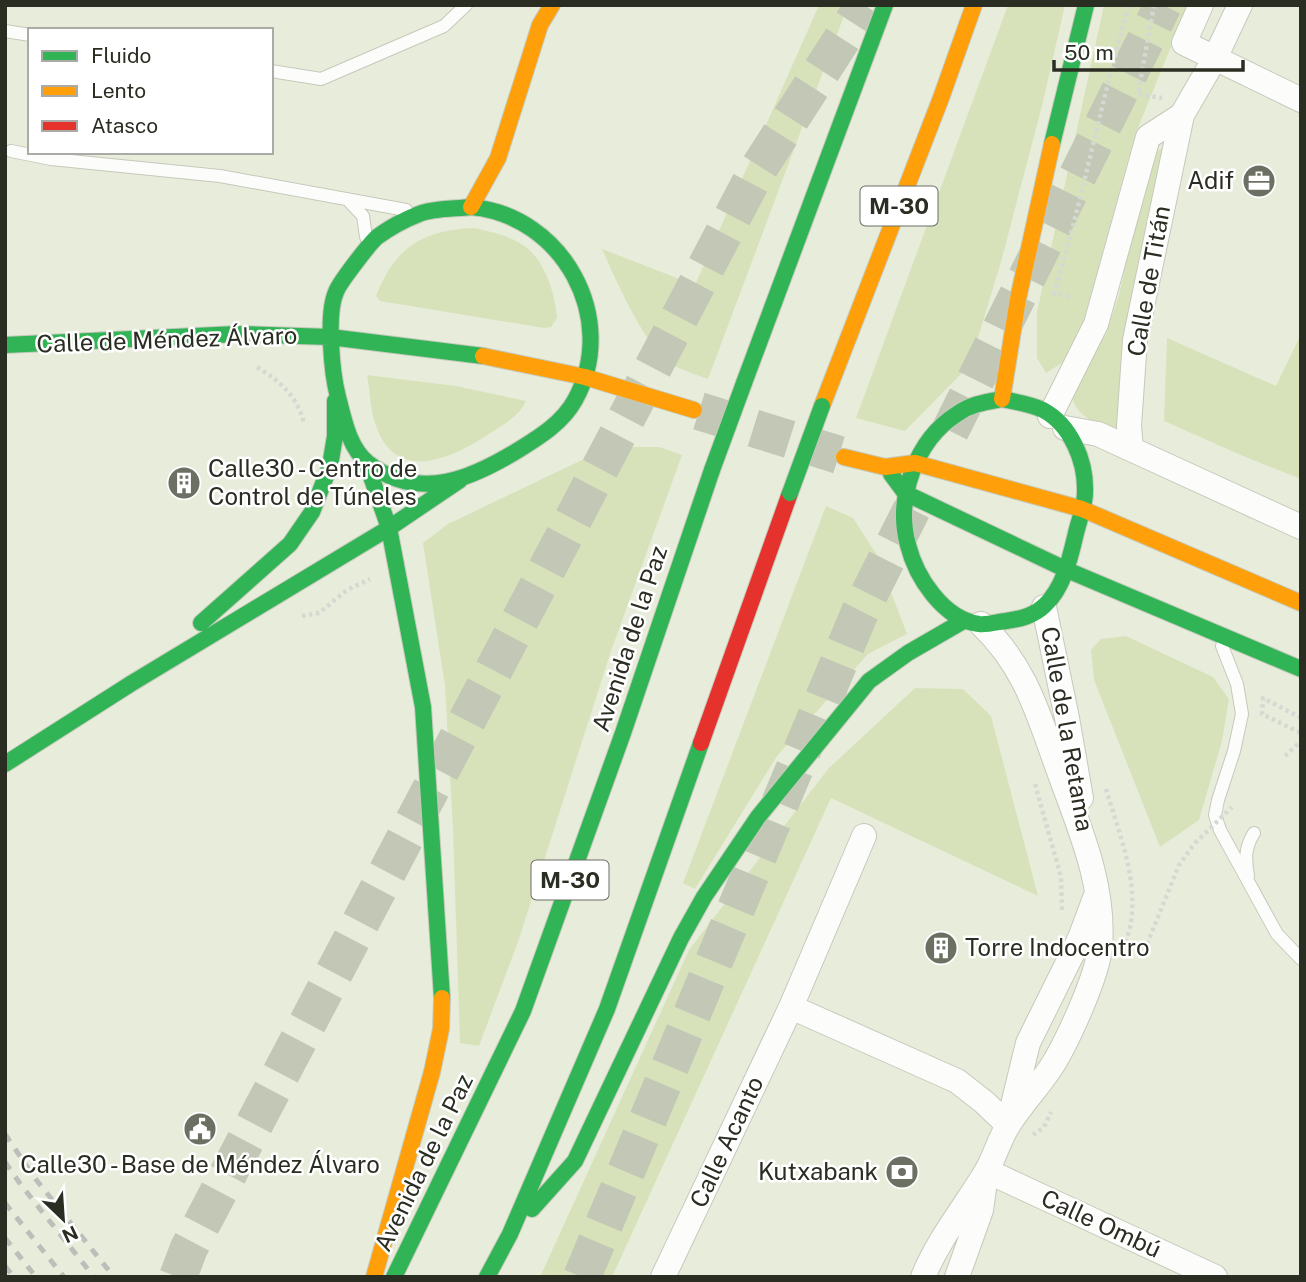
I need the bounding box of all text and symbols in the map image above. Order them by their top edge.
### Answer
legend [28,28,273,154]
scale bar [1054,28,1243,72]
text: 50 m [1064,40,1114,65]
text: Fluido [91,43,151,68]
text: Lento [91,78,146,103]
text: Atasco [91,113,158,138]
office icon: Adif [1240,162,1278,200]
place label: Adif [1187,166,1234,194]
road number: M-30 [860,186,937,226]
street label: Calle de Titán [1121,203,1175,358]
street label: Calle de Méndez Álvaro [36,320,298,358]
place label: Calle30 - Centro de Control de Túneles [208,454,417,510]
building icon: Calle30 - Centro de Control de Túneles [165,464,203,502]
street label: Avenida de la Paz [586,542,672,735]
street label: Calle de la Retama [1036,624,1100,833]
road number: M-30 [532,860,608,900]
building icon: Torre Indocentro [922,929,960,967]
place label: Torre Indocentro [965,933,1150,961]
street label: Avenida de la Paz [368,1069,478,1256]
street label: Calle Acanto [684,1072,769,1212]
public building icon: Calle30 - Base de Méndez Álvaro [181,1110,219,1148]
place label: Calle30 - Base de Méndez Álvaro [20,1150,380,1178]
bank icon: Kutxabank [883,1153,921,1191]
place label: Kutxabank [758,1157,878,1185]
street label: Calle Ombú [1037,1183,1166,1263]
north arrow [28,1184,98,1254]
text: N [59,1221,82,1248]

